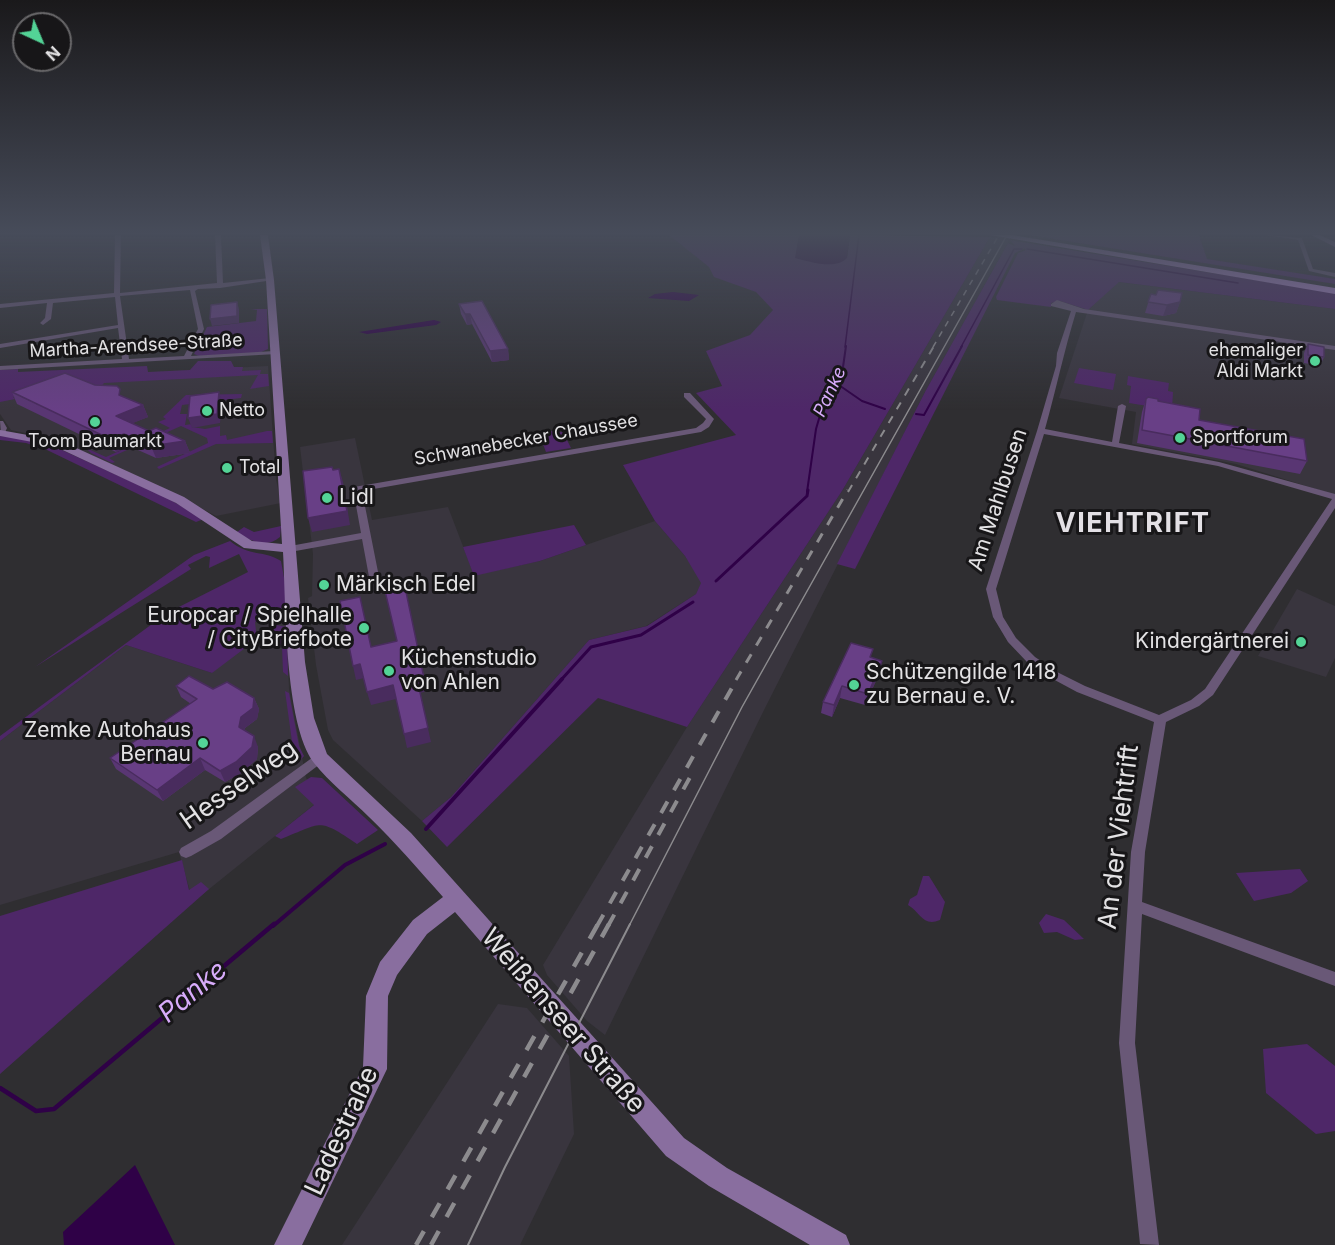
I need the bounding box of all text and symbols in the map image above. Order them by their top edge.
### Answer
north arrow [12,12,72,72]
text: N [42,42,64,65]
street label: Martha-Arendsee-Straße [29,330,243,362]
place label: ehemaliger Aldi Markt [1208,340,1303,382]
marker: ehemaliger Aldi Markt [1308,354,1322,368]
water label: Panke [809,363,851,421]
place label: Netto [219,400,265,422]
marker: Netto [200,404,214,418]
street label: Schwanebecker Chaussee [413,410,639,470]
marker: Toom Baumarkt [88,415,102,429]
street label: Am Mahlbusen [963,426,1033,574]
place label: Sportforum [1192,427,1288,449]
place label: Toom Baumarkt [28,431,162,453]
marker: Sportforum [1173,431,1187,445]
place label: Total [239,457,280,479]
marker: Total [220,461,234,475]
place label: Lidl [339,485,374,511]
marker: Lidl [320,491,334,505]
district label: VIEHTRIFT [1055,508,1211,540]
place label: Märkisch Edel [336,572,476,598]
marker: Märkisch Edel [317,578,331,592]
place label: Europcar / Spielhalle / CityBriefbote [147,603,352,653]
marker: Europcar / Spielhalle / CityBriefbote [357,621,371,635]
place label: Kindergärtnerei [1135,629,1289,655]
marker: Kindergärtnerei [1294,635,1308,649]
place label: Küchenstudio von Ahlen [401,646,537,696]
place label: Schützengilde 1418 zu Bernau e. V. [866,660,1056,710]
marker: Küchenstudio von Ahlen [382,664,396,678]
marker: Schützengilde 1418 zu Bernau e. V. [847,678,861,692]
place label: Zemke Autohaus Bernau [24,718,191,768]
street label: Hesselweg [175,733,303,837]
marker: Zemke Autohaus Bernau [196,736,210,750]
street label: An der Viehtrift [1092,743,1146,931]
street label: Weißenseer Straße [474,922,652,1120]
water label: Panke [152,954,234,1030]
street label: Ladestraße [299,1062,385,1200]

